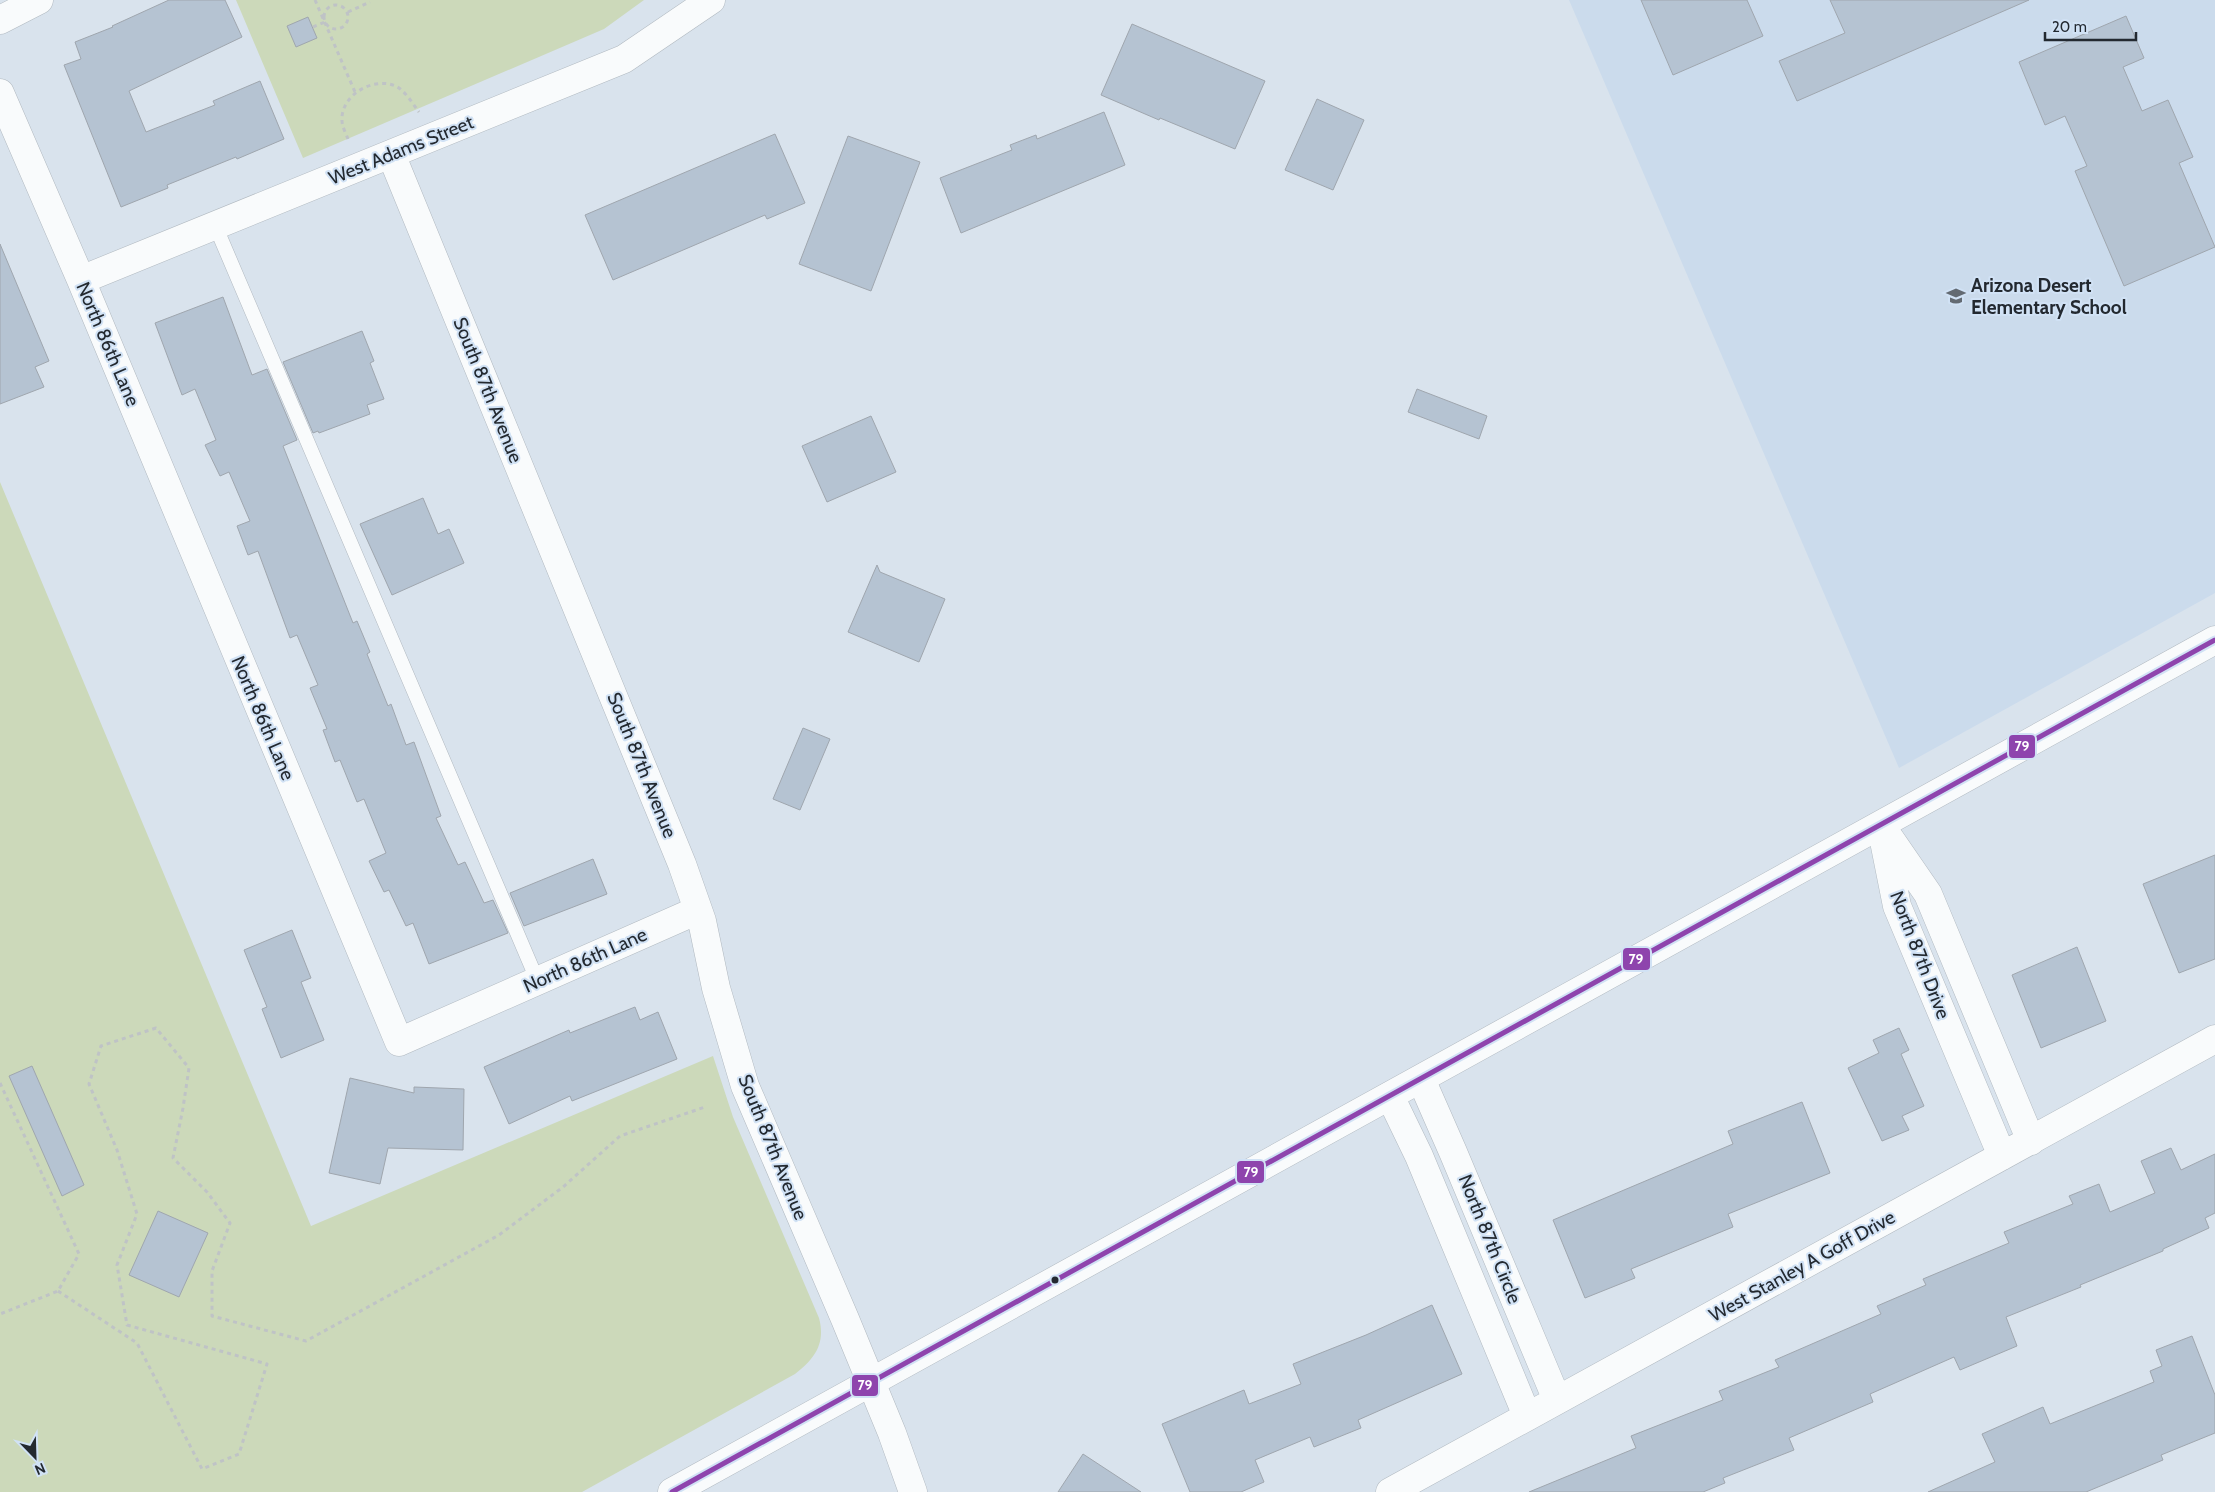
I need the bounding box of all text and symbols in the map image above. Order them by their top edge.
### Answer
scale bar [2045,10,2136,42]
text: 20 m [2052,18,2087,36]
street label: West Adams Street [325,110,477,190]
place label: Arizona Desert Elementary School [1971,274,2127,319]
street label: North 86th Lane [71,278,145,410]
school or university icon: Arizona Desert Elementary School [1945,285,1967,307]
street label: South 87th Avenue [448,314,528,466]
street label: North 86th Lane [226,652,300,784]
street label: South 87th Avenue [602,689,682,841]
line badge: 79 [2008,734,2036,759]
text: 79 [2014,737,2030,755]
street label: North 87th Drive [1885,888,1955,1022]
street label: North 86th Lane [520,922,651,998]
line badge: 79 [1622,947,1651,971]
text: 79 [1628,950,1644,968]
street label: South 87th Avenue [733,1071,813,1223]
line badge: 79 [1236,1160,1265,1184]
text: 79 [1243,1163,1259,1181]
street label: North 87th Circle [1454,1171,1526,1307]
street label: West Stanley A Goff Drive [1705,1205,1899,1327]
unlabelled marker [1050,1275,1060,1285]
line badge: 79 [851,1374,879,1397]
text: 79 [857,1376,873,1394]
north arrow [10,1432,60,1482]
text: N [32,1459,48,1479]

